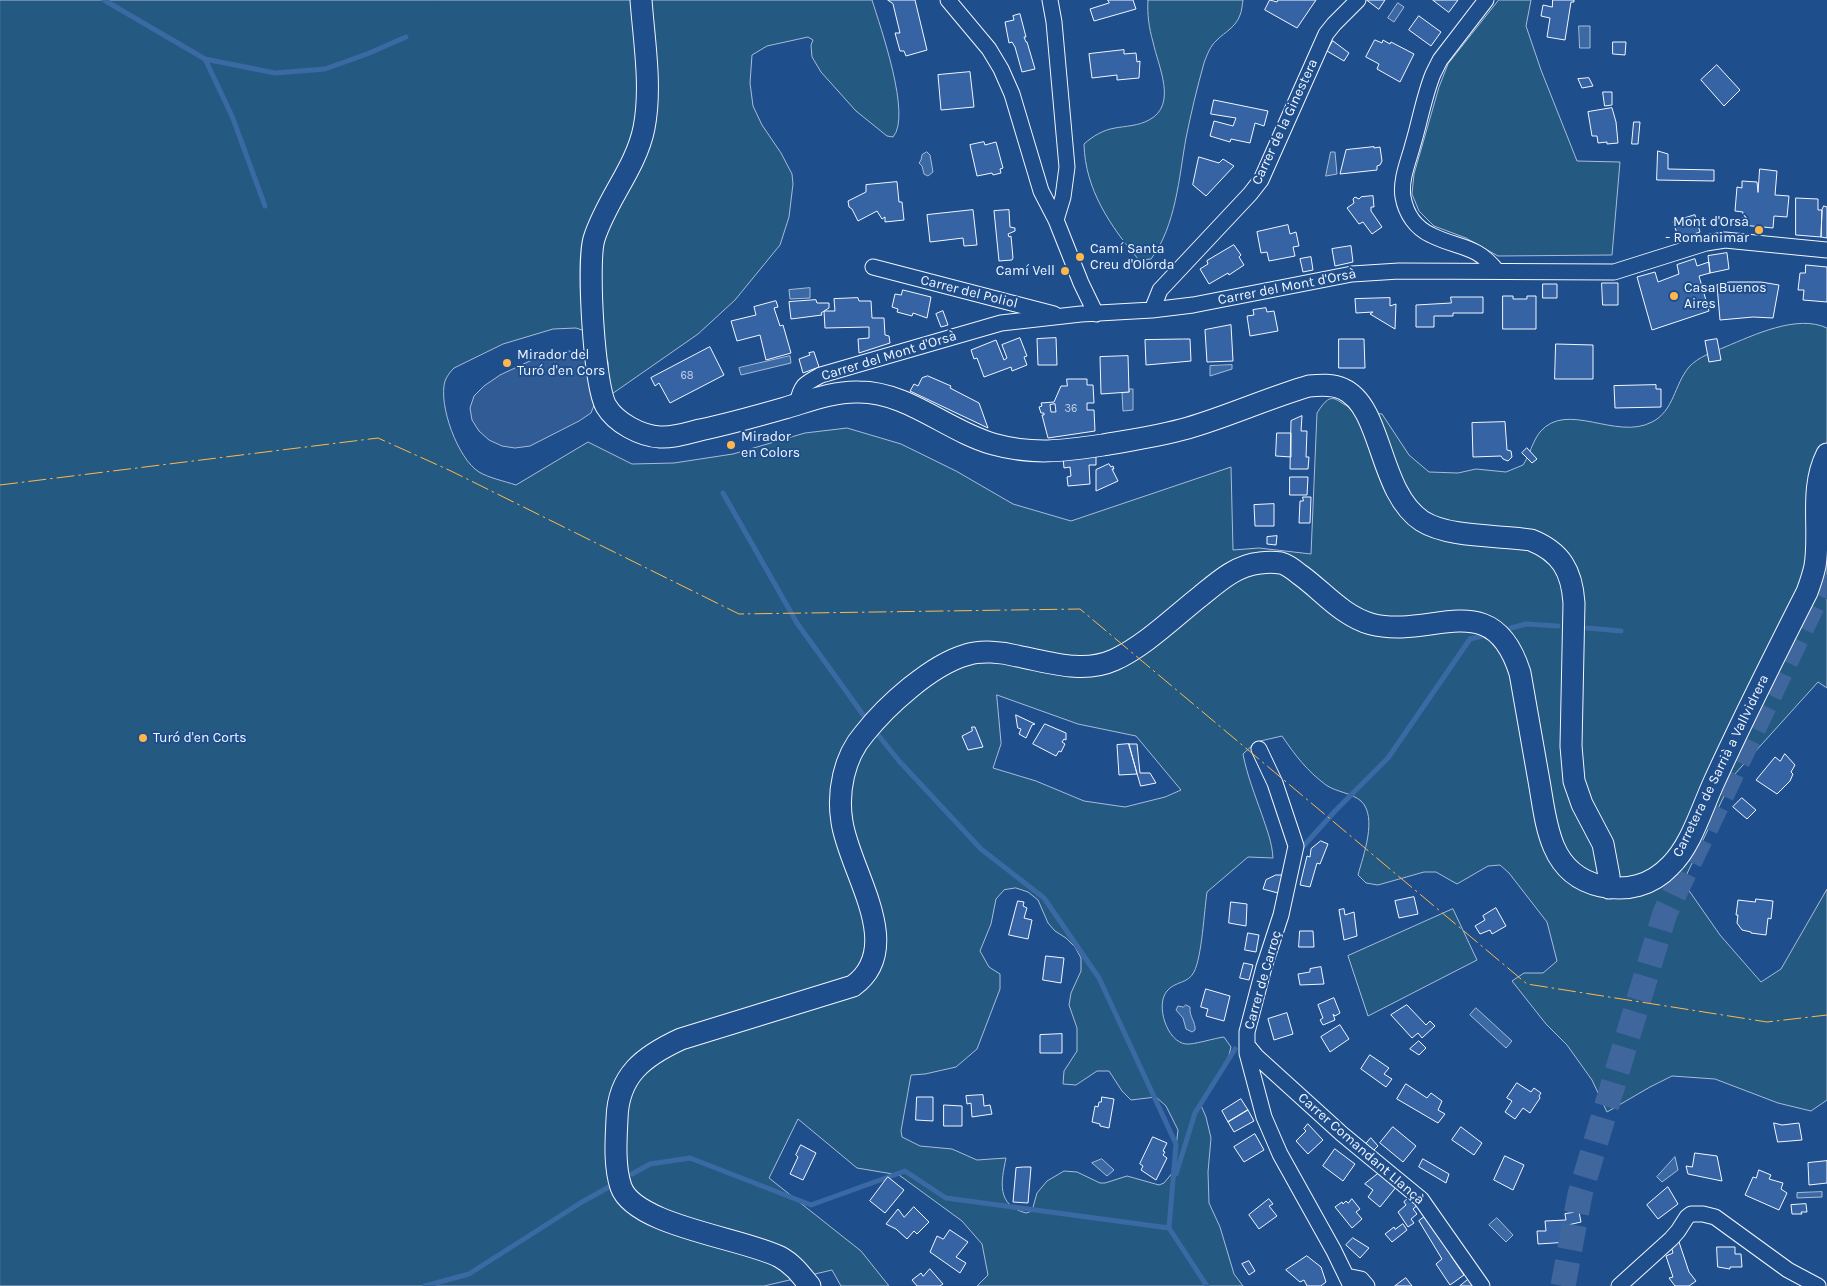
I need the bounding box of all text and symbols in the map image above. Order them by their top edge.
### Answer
street label: Carrer de la Ginestera [1248,56,1322,188]
place label: Mont d'Orsà - Romanimar [1665,214,1749,246]
marker: Mont d'Orsà - Romanimar [1753,224,1765,236]
place label: Camí Santa Creu d'Olorda [1090,241,1174,274]
marker: Camí Santa Creu d'Olorda [1074,251,1086,263]
place label: Camí Vell [996,263,1055,279]
marker: Camí Vell [1059,265,1071,277]
street label: Carrer del Mont d'Orsà [1216,265,1358,309]
street label: Carrer del Poliol [919,272,1019,312]
place label: Casa Buenos Aires [1684,280,1767,312]
marker: Casa Buenos Aires [1668,290,1680,302]
street label: Carrer del Mont d'Orsà [819,327,959,385]
place label: Mirador del Turó d'en Cors [517,347,605,380]
marker: Mirador del Turó d'en Cors [501,357,513,369]
house number: 68 [680,369,694,383]
house number: 36 [1065,402,1077,416]
place label: Mirador en Colors [741,429,800,462]
marker: Mirador en Colors [725,439,737,451]
street label: Carretera de Sarrià a Vallvidrera [1669,672,1773,860]
place label: Turó d'en Corts [153,730,247,746]
marker: Turó d'en Corts [137,732,149,744]
street label: Carrer de Carroç [1241,929,1285,1031]
street label: Carrer Comandant Llançà [1294,1089,1428,1209]

